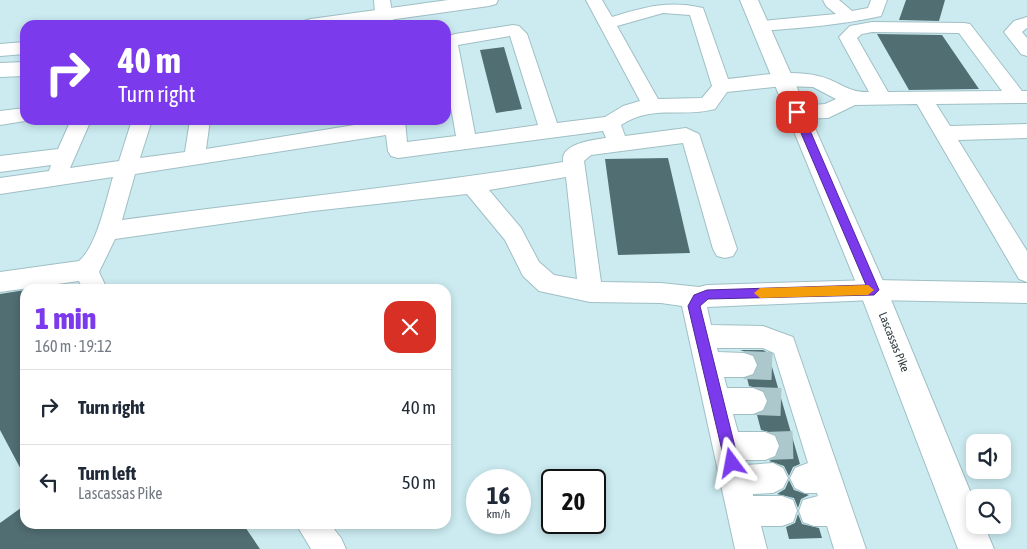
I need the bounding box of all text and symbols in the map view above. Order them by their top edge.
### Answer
icon: right [35,40,100,105]
text: 40 m [118,40,181,80]
text: Turn right [118,81,195,107]
pin [776,91,818,133]
icon: arrive [783,98,811,126]
text: 1 min [35,301,96,335]
button: close [384,301,436,353]
street label: Lascassas Pike [876,310,912,374]
text: 160 m · 19:12 [35,337,112,355]
icon: right [35,393,63,421]
text: Turn right [78,396,145,418]
text: 40 m [402,396,436,418]
map controls [966,434,1011,534]
button: sound [966,434,1011,479]
position arrow [705,436,757,488]
text: Turn left [78,462,136,484]
icon: left [35,468,63,496]
speed limit sign: 20 [541,469,606,534]
text: 50 m [402,471,436,493]
text: 16 [487,481,510,509]
text: Lascassas Pike [78,484,162,502]
button: search [966,489,1011,534]
text: km/h [487,507,510,521]

